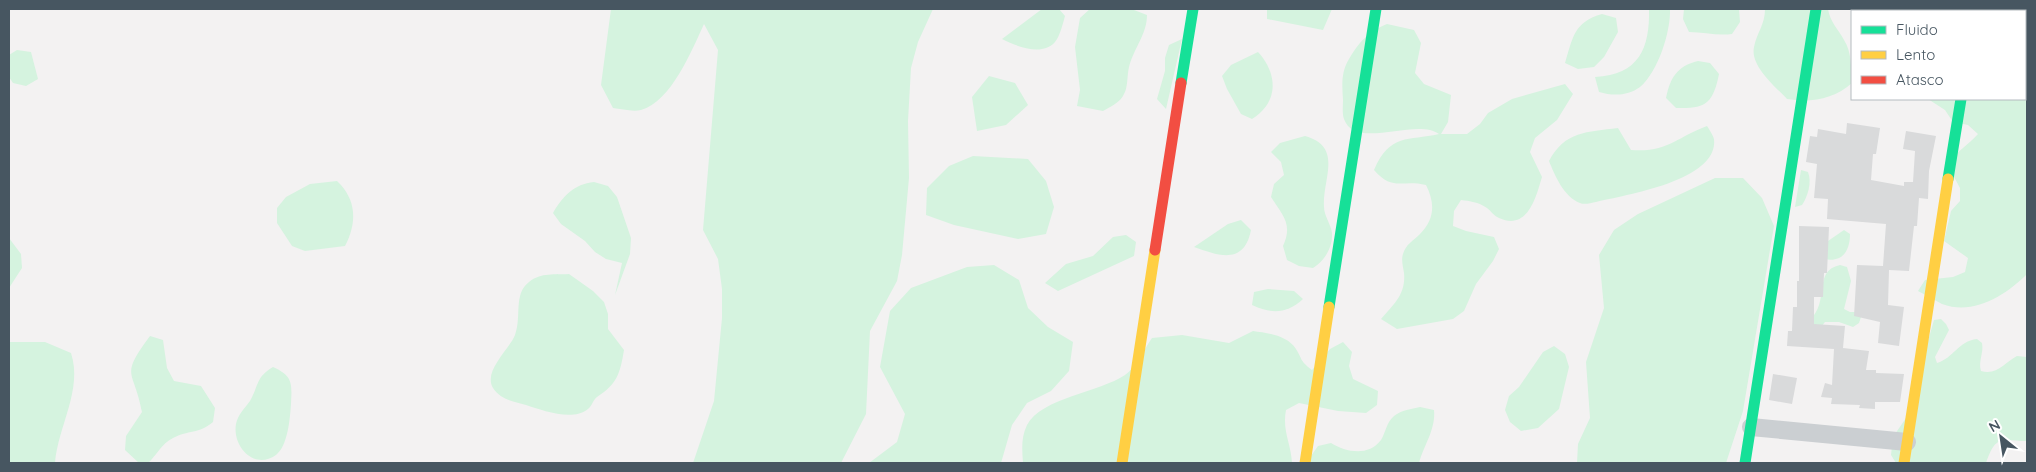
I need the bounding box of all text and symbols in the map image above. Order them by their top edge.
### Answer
legend [1851,10,2026,100]
text: Fluido [1896,20,1938,39]
text: Lento [1896,45,1935,64]
text: Atasco [1896,70,1944,89]
north arrow [1976,412,2026,462]
text: N [1986,415,2003,436]

